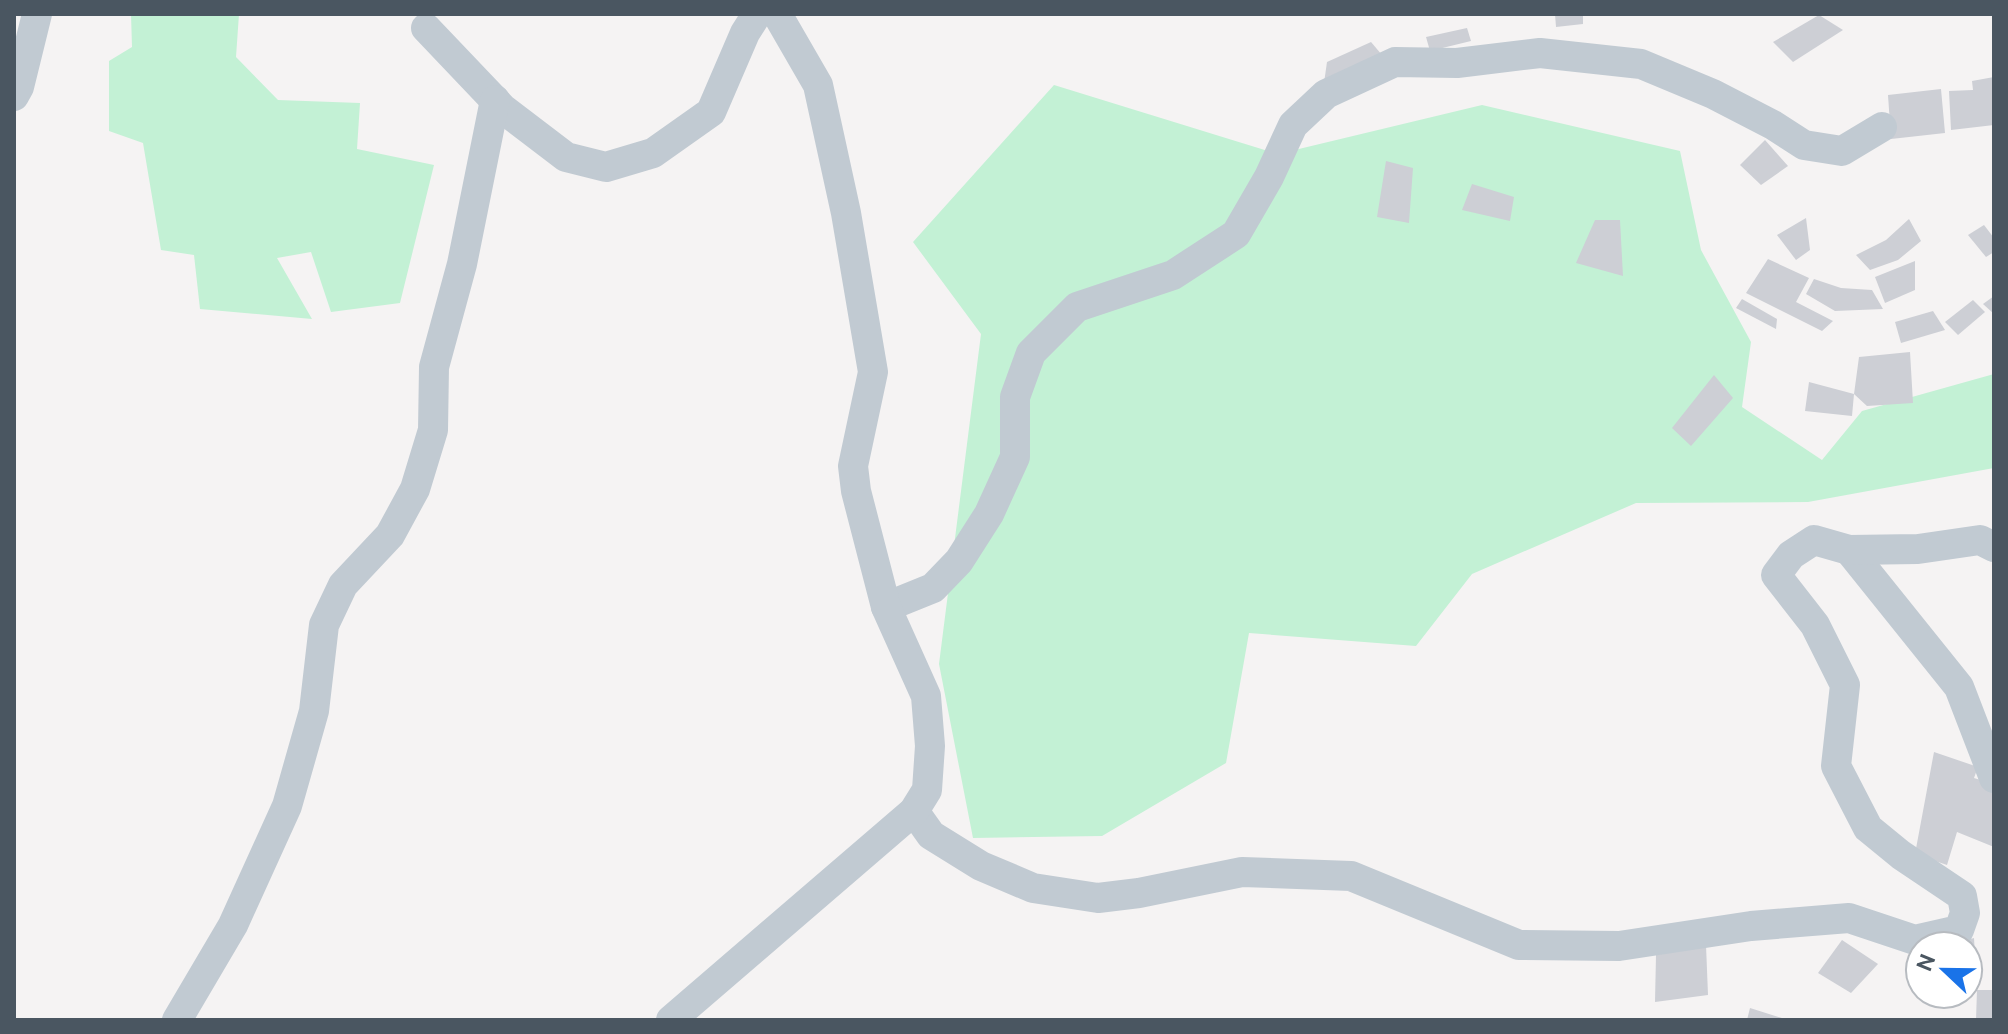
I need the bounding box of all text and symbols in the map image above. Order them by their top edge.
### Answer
north arrow [1904,930,1984,1010]
text: N [1910,950,1940,975]

